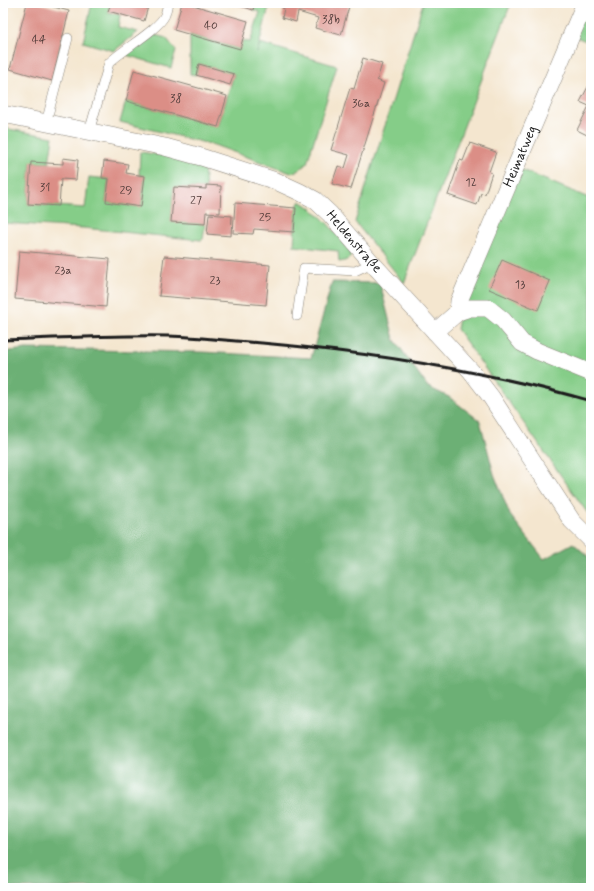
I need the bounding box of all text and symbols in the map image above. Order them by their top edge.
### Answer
house number: 38b [322,12,340,28]
house number: 40 [204,18,218,34]
house number: 44 [32,32,46,48]
house number: 38 [170,91,182,107]
house number: 36a [352,96,370,112]
street label: Heimatweg [499,123,541,190]
house number: 12 [465,175,477,191]
house number: 31 [40,180,50,196]
house number: 29 [119,183,133,199]
house number: 27 [190,193,202,209]
street label: Heldenstraße [322,207,386,277]
house number: 25 [259,210,271,226]
house number: 23a [54,263,72,279]
house number: 23 [210,273,220,289]
house number: 13 [515,277,525,293]

